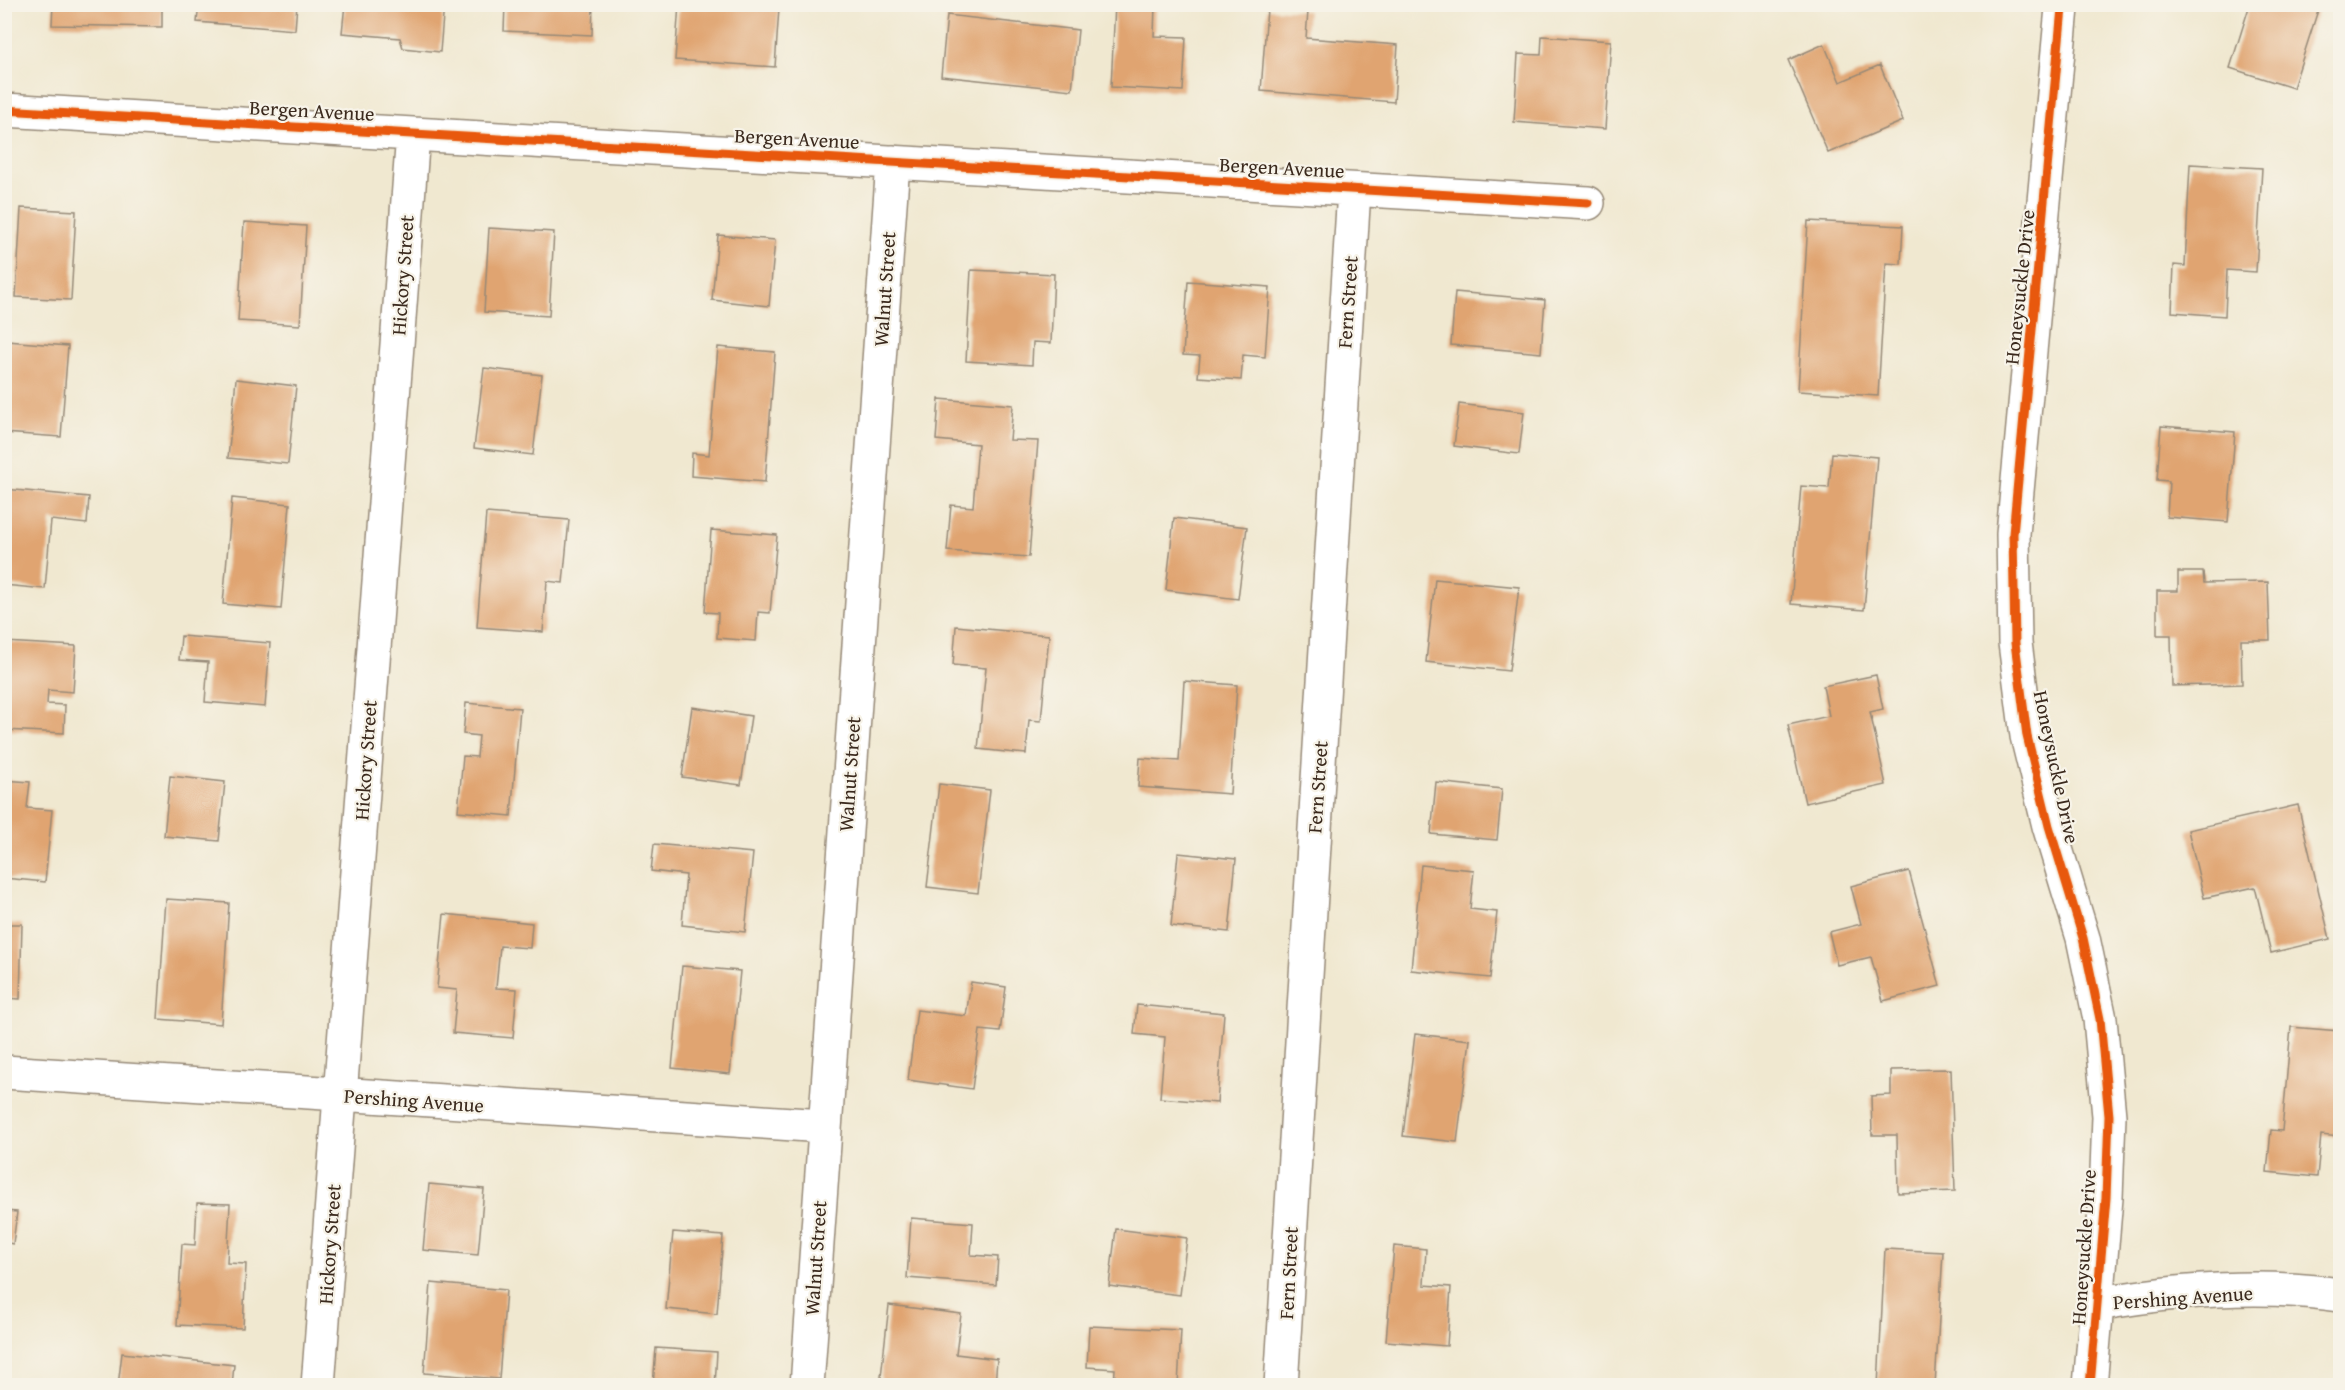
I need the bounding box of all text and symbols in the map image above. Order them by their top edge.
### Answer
street label: Bergen Avenue [249,92,375,128]
street label: Bergen Avenue [734,120,860,156]
street label: Bergen Avenue [1219,149,1345,185]
street label: Honeysuckle Drive [1996,208,2042,366]
street label: Hickory Street [383,214,421,336]
street label: Walnut Street [866,230,902,348]
street label: Fern Street [1329,255,1365,349]
street label: Honeysuckle Drive [2027,688,2087,846]
street label: Hickory Street [346,699,384,821]
street label: Walnut Street [831,715,867,833]
street label: Fern Street [1299,740,1335,834]
street label: Pershing Avenue [343,1081,485,1119]
street label: Honeysuckle Drive [2063,1168,2103,1326]
street label: Hickory Street [310,1183,348,1305]
street label: Walnut Street [797,1199,833,1317]
street label: Fern Street [1271,1226,1305,1320]
street label: Pershing Avenue [2112,1278,2254,1316]

